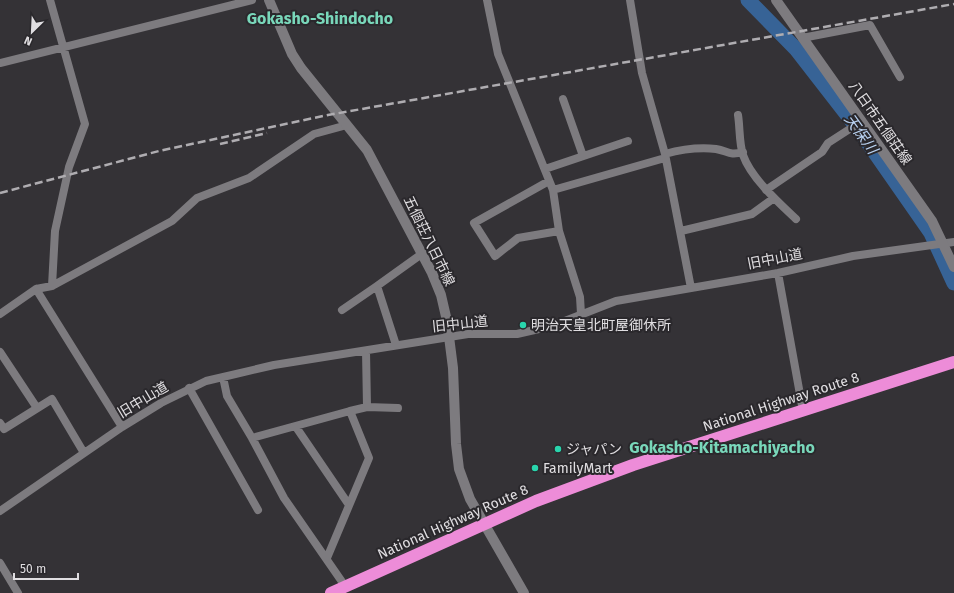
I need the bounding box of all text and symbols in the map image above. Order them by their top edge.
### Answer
district label: Gokasho-Shindocho [247,9,393,28]
north arrow [12,12,52,52]
text: N [22,33,34,48]
street label: 八日市五個荘線 [845,78,915,168]
water label: 天保川 [840,111,883,159]
street label: 五個荘八日市線 [400,193,458,289]
street label: 旧中山道 [746,245,804,273]
street label: 旧中山道 [431,313,489,335]
place label: 明治天皇北町屋御休所 [531,317,671,334]
marker: 明治天皇北町屋御休所 [518,320,528,330]
street label: National Highway Route 8 [701,369,861,435]
street label: 旧中山道 [115,378,171,422]
district label: Gokasho-Kitamachiyacho [629,438,815,457]
place label: ジャパン [566,441,622,458]
marker: ジャパン [553,444,563,454]
place label: FamilyMart [543,460,613,477]
marker: FamilyMart [530,463,540,473]
street label: National Highway Route 8 [375,481,531,563]
scale bar [14,555,78,581]
text: 50 m [20,562,46,576]

